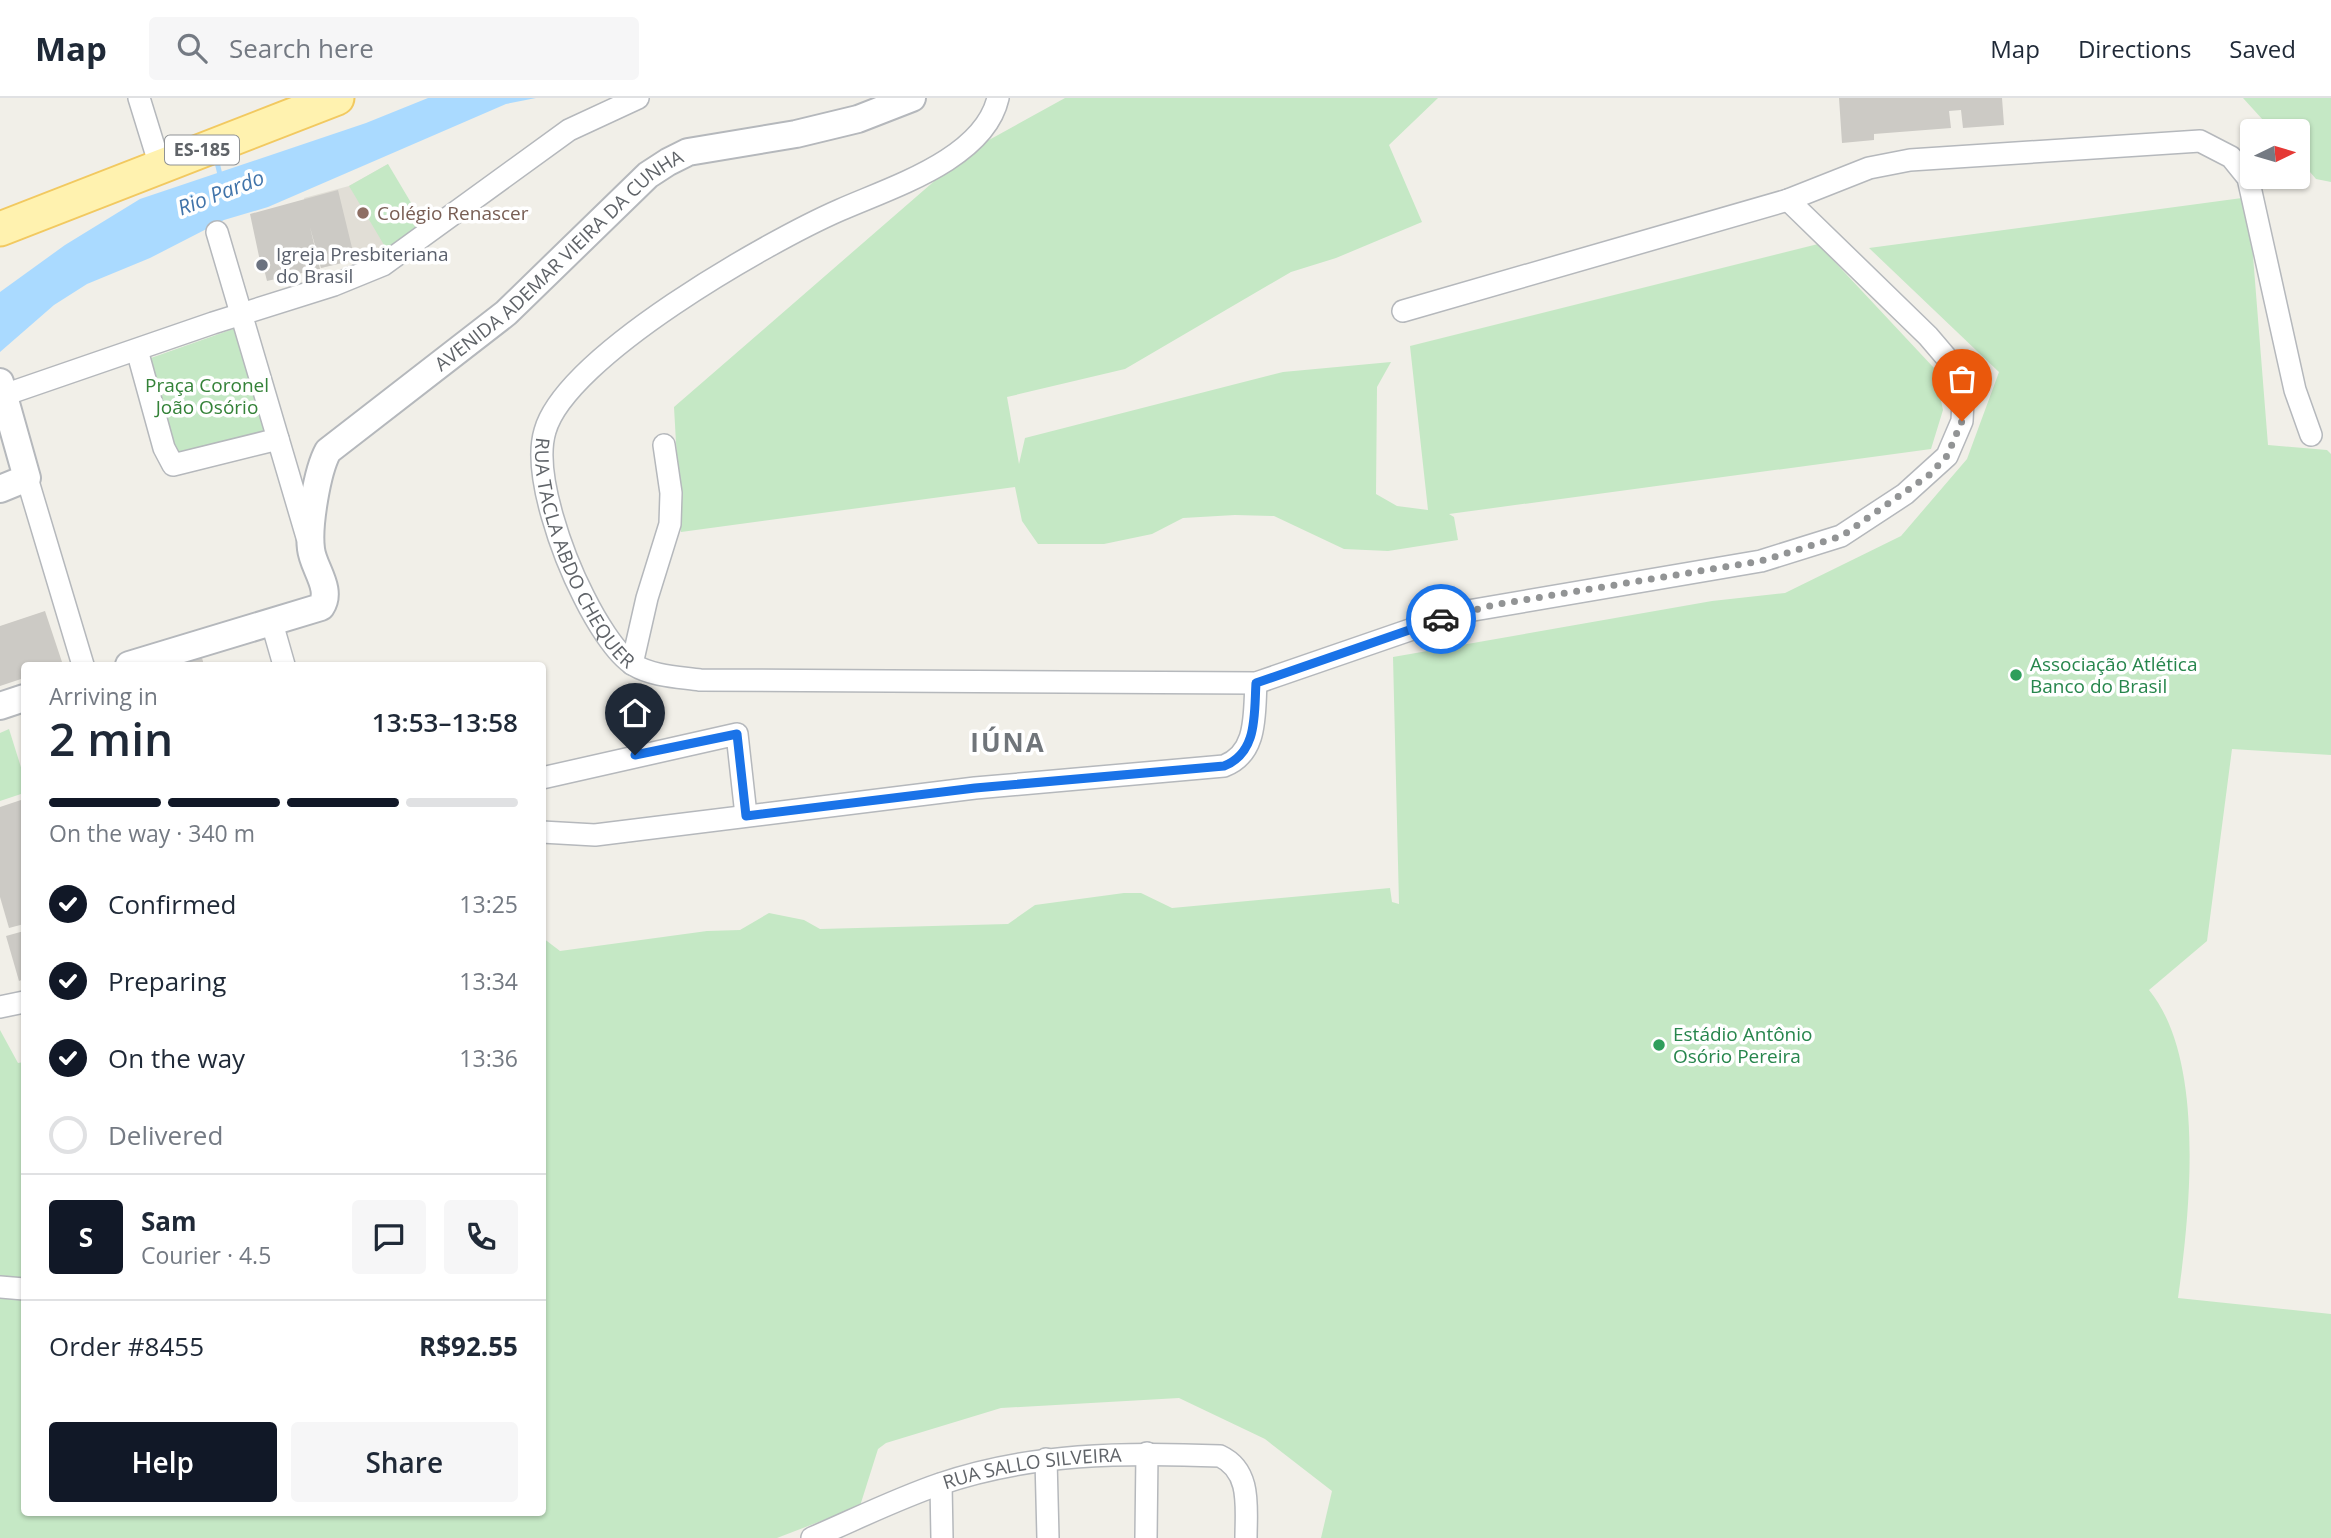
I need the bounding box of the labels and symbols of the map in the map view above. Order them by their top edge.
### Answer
north arrow [2240,119,2310,189]
road number: ES-185 [165,136,239,164]
street label: AVENIDA ADEMAR VIEIRA DA CUNHA [429,144,687,377]
water label: Rio Pardo [173,163,268,221]
place label: Colégio Renascer [377,200,529,226]
marker: Colégio Renascer [355,205,371,221]
place label: Igreja Presbiteriana do Brasil [276,241,448,289]
marker: Igreja Presbiteriana do Brasil [254,257,270,273]
pin [1932,349,1992,421]
park label: Praça Coronel João Osório [145,372,269,420]
street label: RUA TACLA ABDO CHEQUER [529,436,641,674]
courier [1406,584,1476,654]
place label: Associação Atlética Banco do Brasil [2030,651,2198,699]
marker: Associação Atlética Banco do Brasil [2008,667,2024,683]
pin [605,683,665,755]
district label: IÚNA [970,724,1046,760]
place label: Estádio Antônio Osório Pereira [1673,1021,1812,1069]
marker: Estádio Antônio Osório Pereira [1651,1037,1667,1053]
street label: RUA SALLO SILVEIRA [939,1442,1122,1495]

